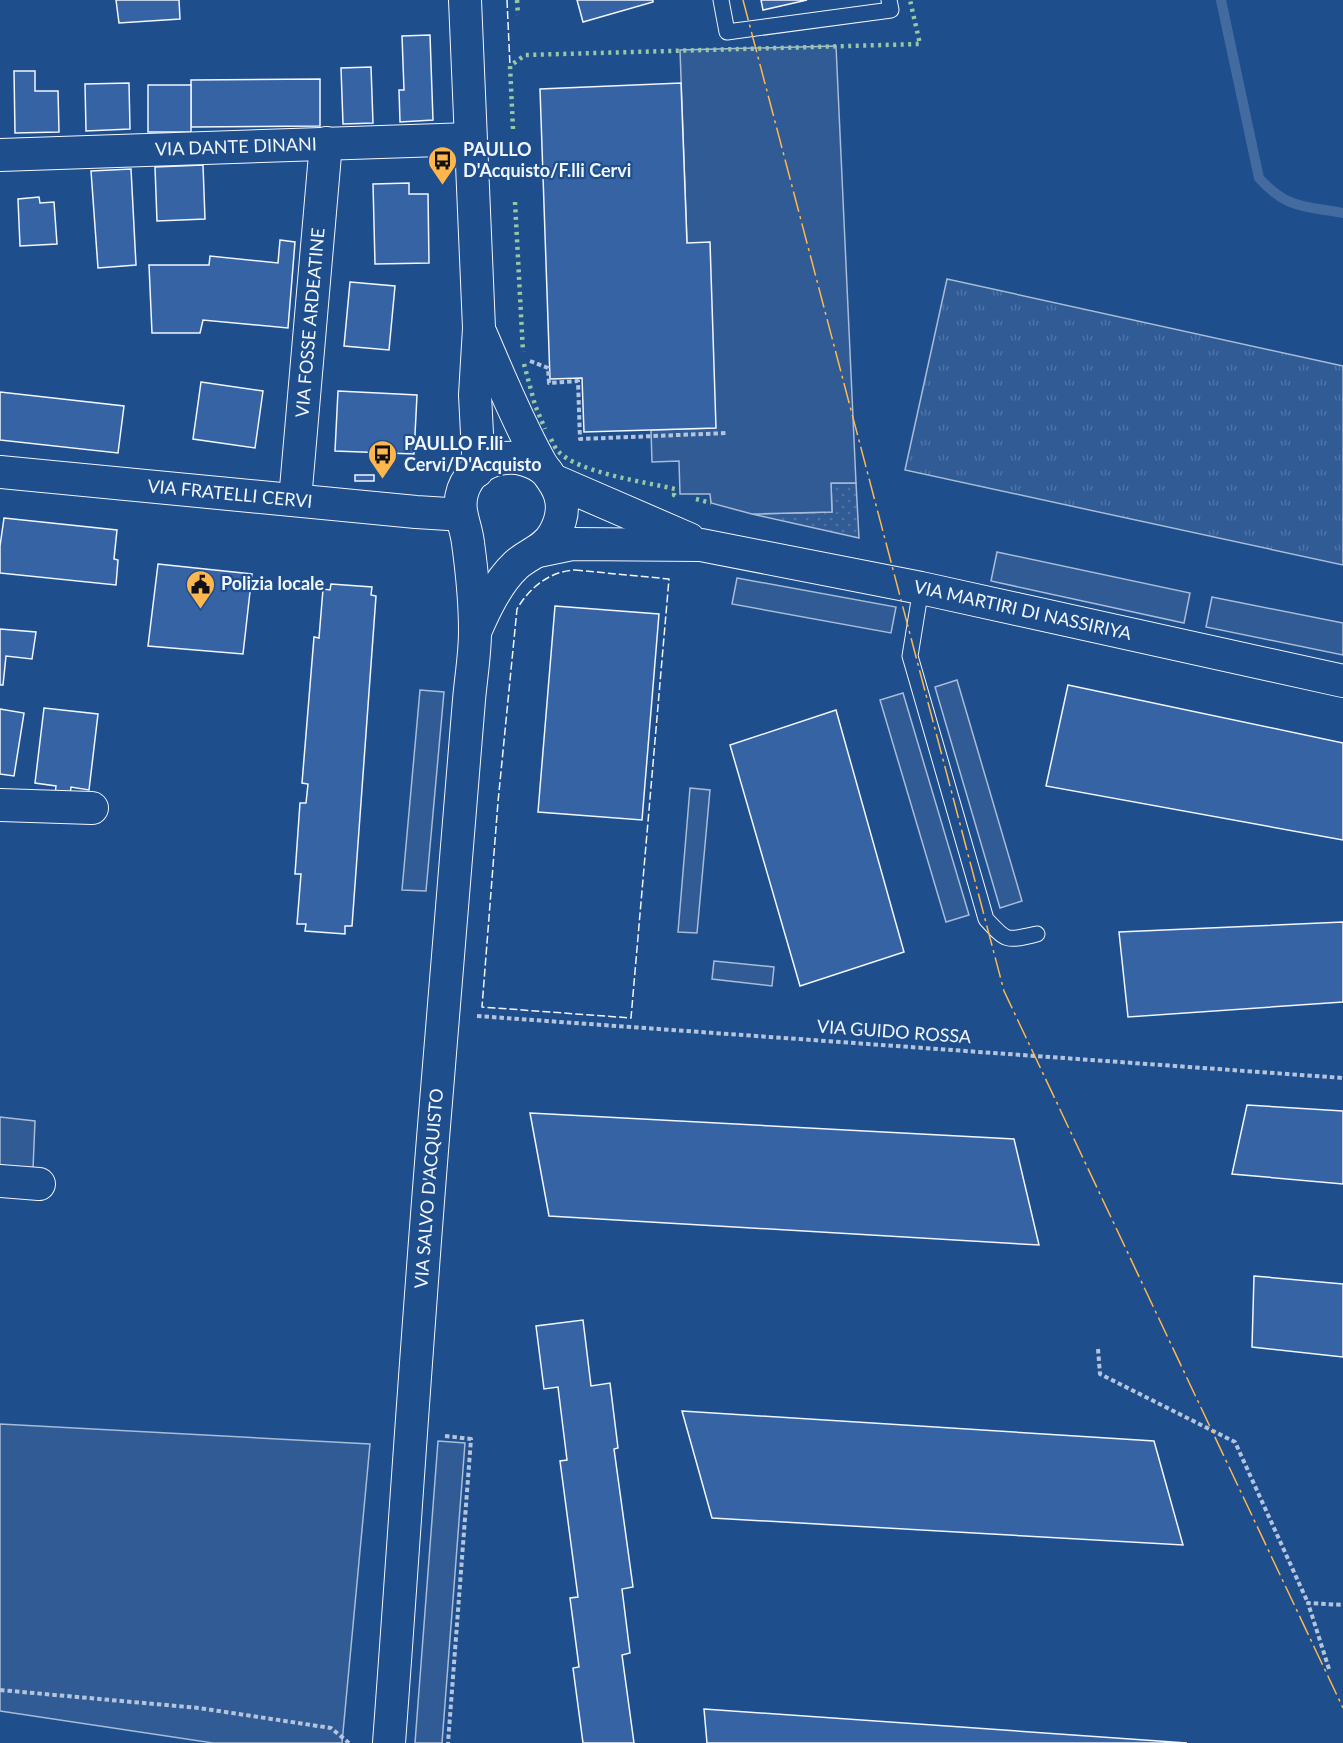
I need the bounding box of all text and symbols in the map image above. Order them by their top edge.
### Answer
street label: VIA DANTE DINANI [155,132,317,160]
place label: PAULLO D'Acquisto/F.lli Cervi [463,138,631,181]
bus stop icon: PAULLO D'Acquisto/F.lli Cervi [426,144,458,186]
street label: VIA FOSSE ARDEATINE [290,227,329,418]
place label: PAULLO F.lli Cervi/D'Acquisto [404,432,542,475]
bus stop icon: PAULLO F.lli Cervi/D'Acquisto [367,438,399,480]
street label: VIA FRATELLI CERVI [147,474,314,512]
public building icon: Polizia locale [184,568,216,610]
place label: Polizia locale [221,572,325,594]
street label: VIA MARTIRI DI NASSIRIYA [912,575,1135,644]
street label: VIA GUIDO ROSSA [816,1015,973,1047]
street label: VIA SALVO D'ACQUISTO [409,1087,447,1289]

